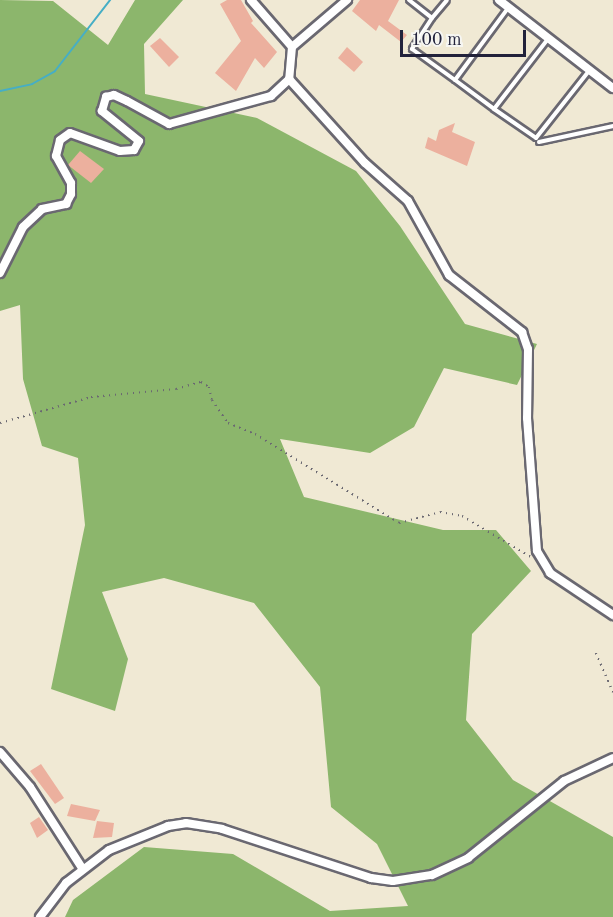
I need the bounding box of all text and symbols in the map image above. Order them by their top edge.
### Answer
scale bar [403,18,529,56]
text: 100 m [411,31,462,49]

